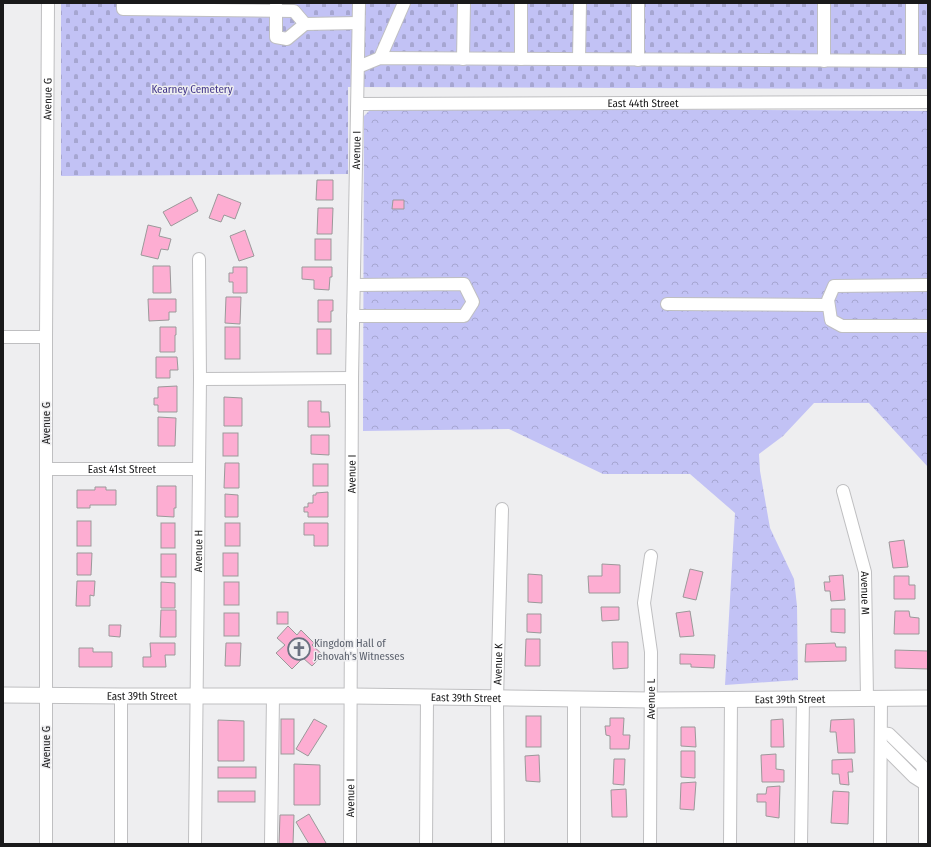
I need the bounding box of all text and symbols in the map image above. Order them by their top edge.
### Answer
street label: Avenue G [41,78,55,120]
park label: Kearney Cemetery [151,83,233,96]
street label: East 44th Street [607,97,679,110]
street label: Avenue I [350,131,364,169]
street label: Avenue G [40,402,53,444]
street label: Avenue I [346,455,359,493]
street label: East 41st Street [88,463,157,476]
street label: Avenue H [192,530,205,572]
street label: Avenue M [858,571,872,615]
church icon: Kingdom Hall of Jehovah's Witnesses [286,636,312,662]
place label: Kingdom Hall of Jehovah's Witnesses [314,637,405,663]
street label: Avenue K [491,643,505,685]
street label: Avenue L [645,679,658,719]
street label: East 39th Street [107,690,178,703]
street label: East 39th Street [431,691,502,705]
street label: East 39th Street [755,693,826,706]
street label: Avenue G [40,726,53,768]
street label: Avenue I [344,779,357,817]

